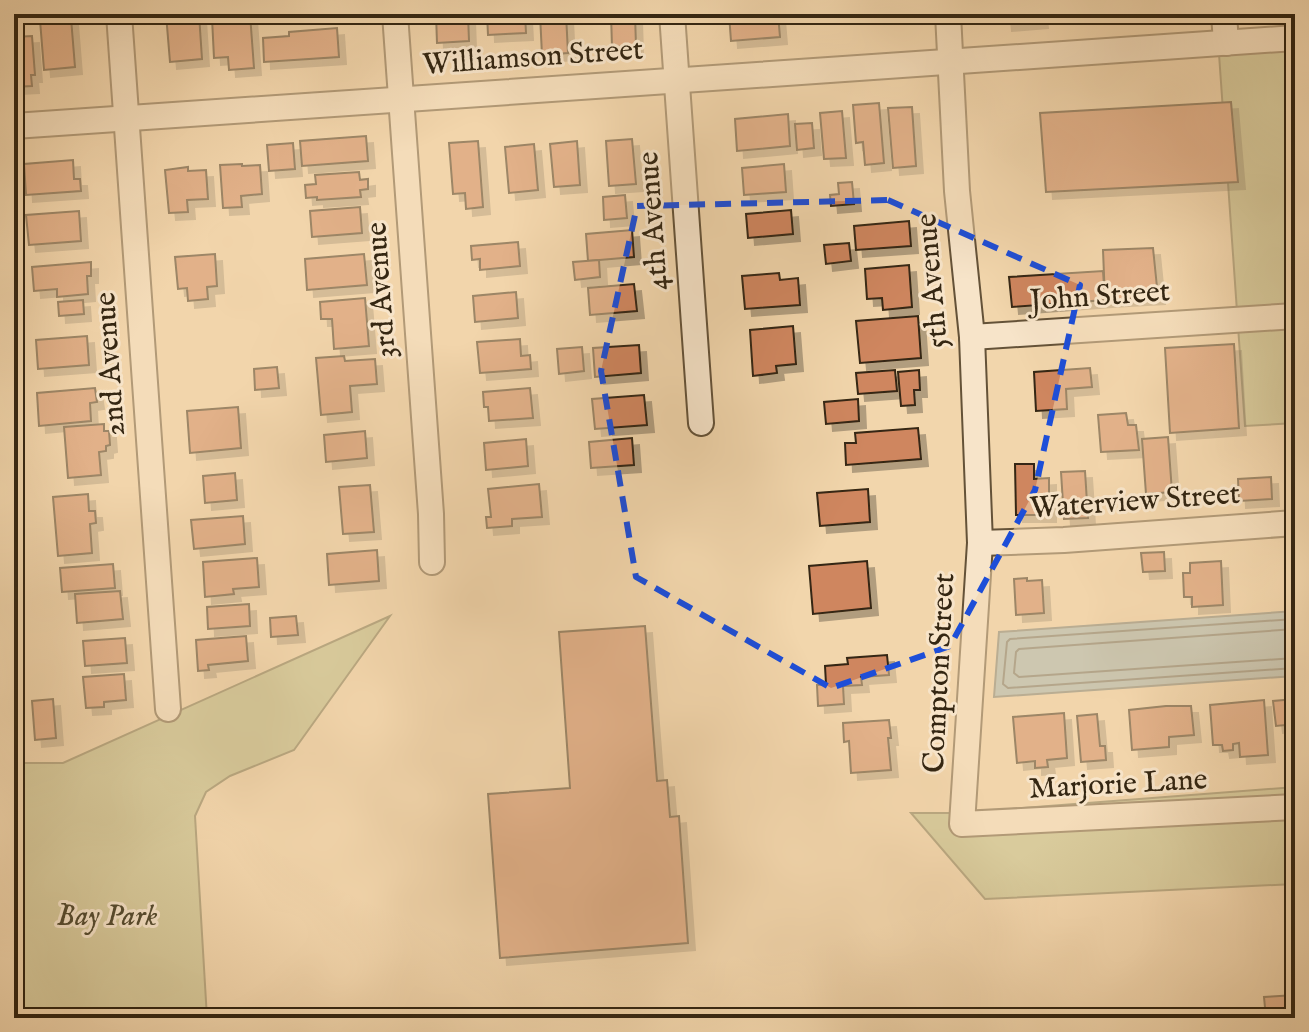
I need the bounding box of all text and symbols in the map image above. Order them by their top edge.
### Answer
street label: Williamson Street [421,31,645,85]
street label: 4th Avenue [630,150,678,292]
street label: 5th Avenue [908,212,958,350]
street label: 3rd Avenue [358,221,406,359]
street label: John Street [1026,273,1171,321]
street label: 2nd Avenue [87,291,135,437]
street label: Waterview Street [1029,476,1241,528]
street label: Compton Street [916,572,964,774]
street label: Marjorie Lane [1028,761,1208,809]
park label: Bay Park [57,898,158,936]

